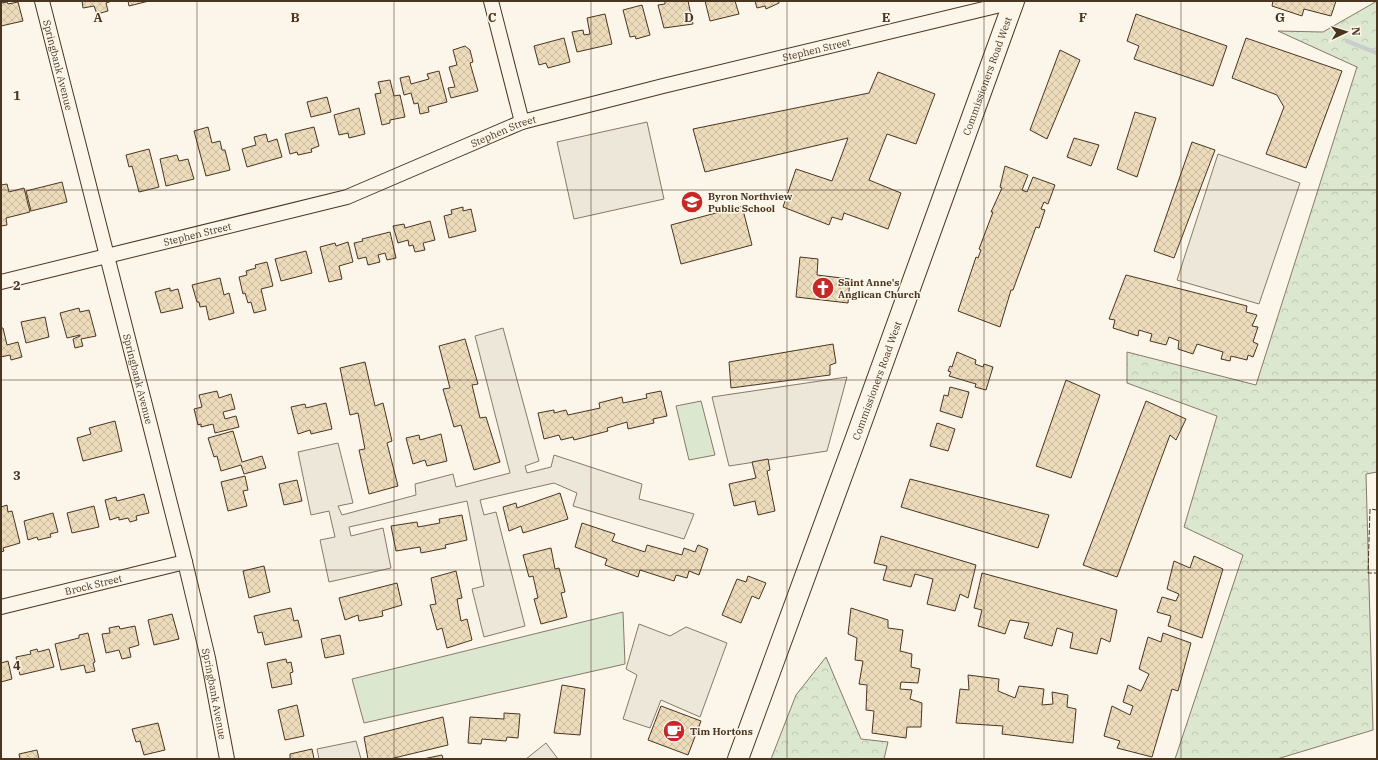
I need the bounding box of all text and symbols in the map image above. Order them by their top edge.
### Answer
text: A [93,9,103,26]
text: B [290,9,300,26]
text: C [488,9,497,26]
text: D [684,9,694,26]
text: E [882,9,890,26]
text: F [1079,9,1087,26]
text: G [1275,9,1285,26]
north arrow [1326,12,1366,52]
street label: Commissioners Road West [960,15,1015,137]
street label: Springbank Avenue [40,19,76,112]
text: N [1349,26,1363,36]
street label: Stephen Street [781,35,852,64]
text: 1 [13,87,21,104]
street label: Stephen Street [469,113,538,150]
school or university icon: Byron Northview Public School [679,189,705,215]
place label: Byron Northview Public School [708,190,793,215]
street label: Stephen Street [162,220,233,249]
church icon: Saint Anne's Anglican Church [810,275,836,301]
place label: Saint Anne's Anglican Church [838,276,921,301]
text: 2 [13,277,21,294]
street label: Commissioners Road West [850,319,905,442]
street label: Springbank Avenue [120,332,156,426]
text: 3 [13,467,21,484]
street label: Brock Street [64,572,124,598]
street label: Springbank Avenue [199,647,229,741]
text: 4 [13,657,21,674]
cafe icon: Tim Hortons [661,718,687,744]
place label: Tim Hortons [690,725,753,738]

